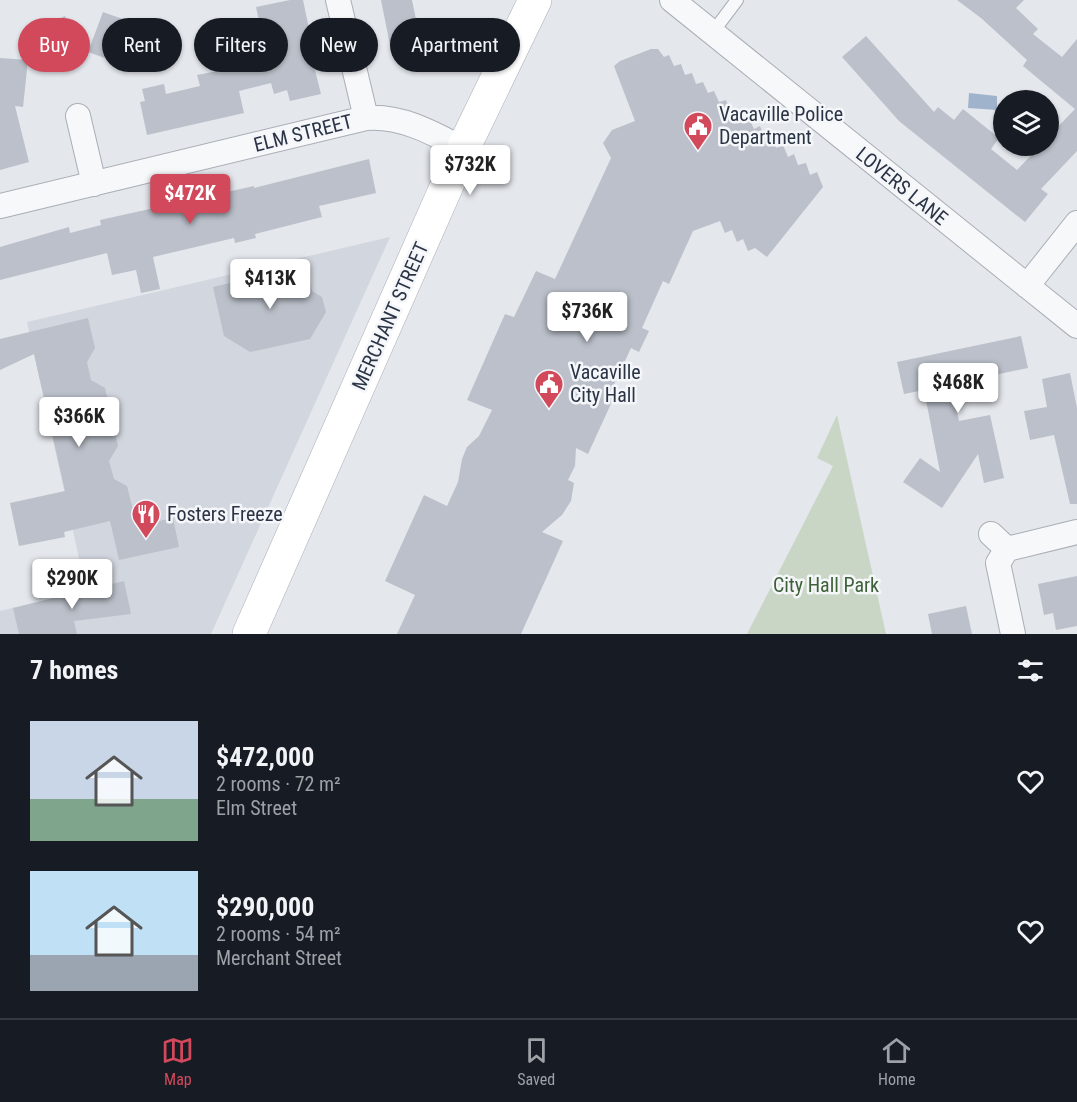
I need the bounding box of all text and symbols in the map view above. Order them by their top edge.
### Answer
chip: Buy [18,18,90,72]
chip: Rent [102,18,182,72]
chip: Filters [194,18,288,72]
chip: New [300,18,378,72]
chip: Apartment [390,18,520,72]
map controls [993,90,1059,156]
button: layers [993,90,1059,156]
place label: Vacaville Police Department [719,102,843,149]
street label: ELM STREET [251,109,355,157]
public building icon: Vacaville Police Department [682,110,714,152]
street label: LOVERS LANE [851,142,953,230]
pin: $732K [428,145,512,196]
text: $732K [444,152,496,176]
pin: $472K [148,174,232,225]
text: $472K [164,181,216,205]
street label: MERCHANT STREET [347,238,433,394]
pin: $413K [228,259,312,310]
text: $413K [244,266,296,290]
pin: $736K [545,292,629,343]
text: $736K [561,299,613,323]
place label: Vacaville City Hall [570,360,641,407]
pin: $468K [916,363,1000,414]
public building icon: Vacaville City Hall [533,368,565,410]
text: $468K [932,370,984,394]
pin: $366K [37,397,121,448]
text: $366K [53,404,105,428]
restaurant icon: Fosters Freeze [130,498,162,540]
place label: Fosters Freeze [167,502,283,526]
pin: $290K [30,559,114,610]
text: $290K [46,566,98,590]
park label: City Hall Park [773,573,879,597]
icon: filters [1014,654,1047,687]
text: 7 homes [30,655,118,685]
text: $472,000 [216,742,314,772]
icon: home [78,745,150,817]
icon: heart [1014,765,1047,798]
text: 2 rooms · 72 m² [216,772,341,796]
text: Elm Street [216,796,297,820]
text: $290,000 [216,892,314,922]
icon: home [78,895,150,967]
icon: heart [1014,915,1047,948]
text: 2 rooms · 54 m² [216,922,341,946]
text: Merchant Street [216,946,342,970]
tab: Map [161,1034,194,1089]
tab: Saved [517,1034,555,1089]
tab: Home [878,1034,916,1089]

